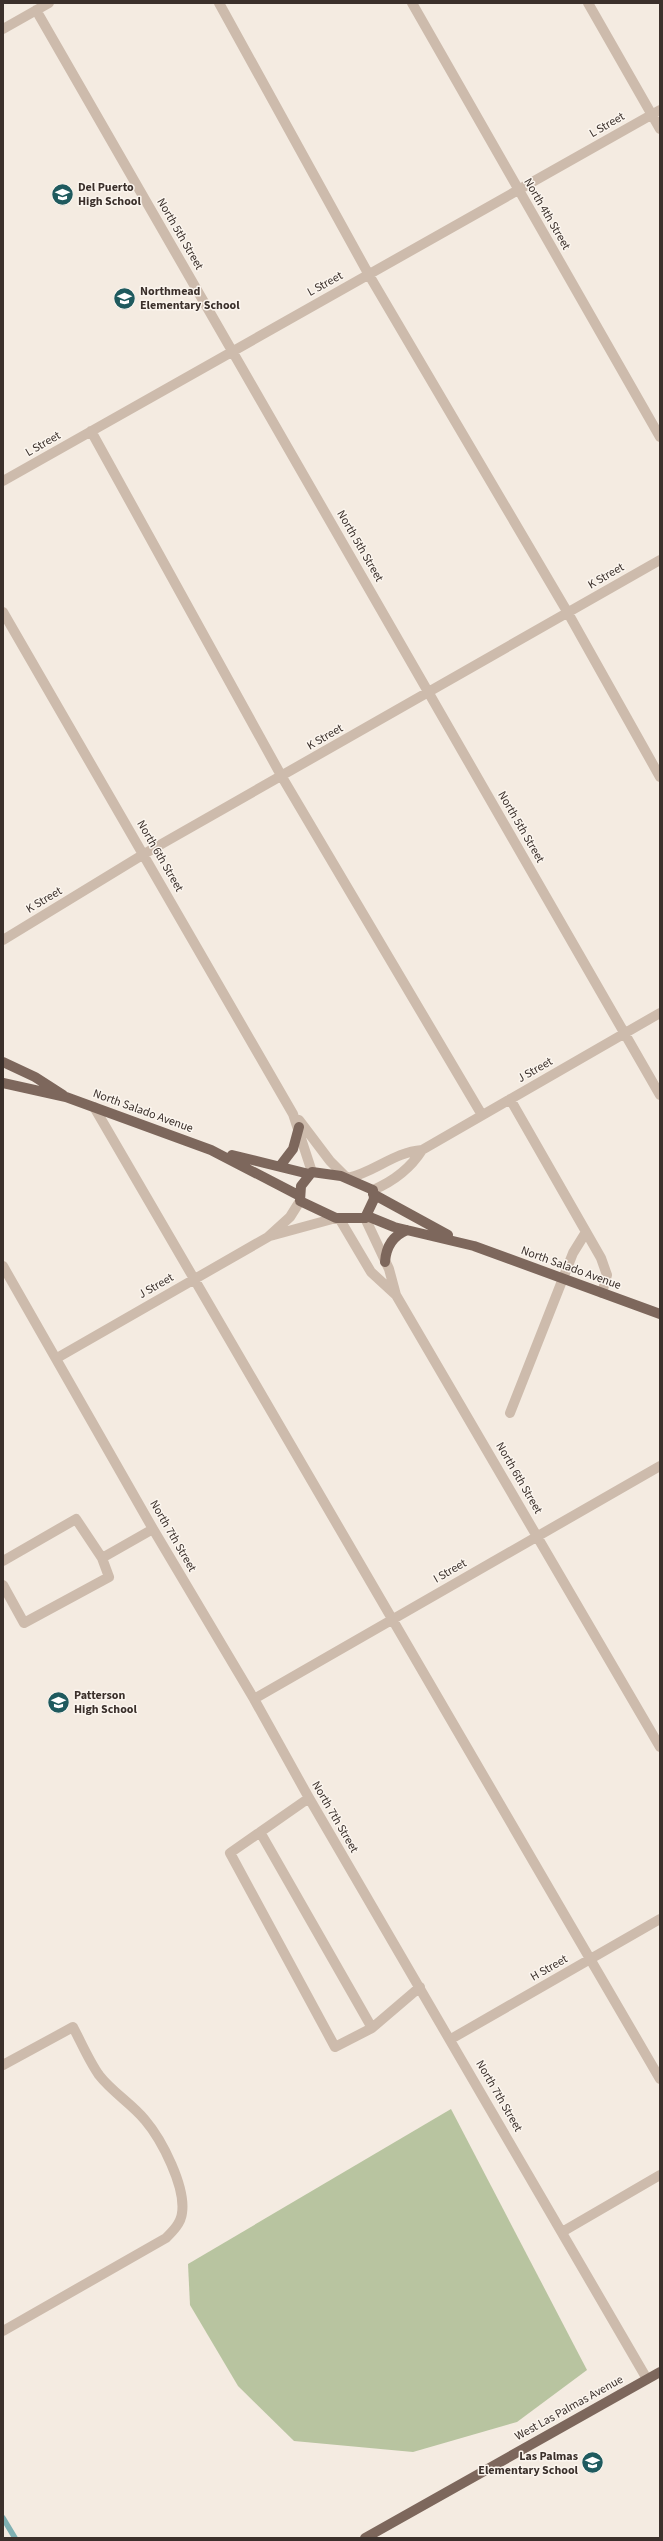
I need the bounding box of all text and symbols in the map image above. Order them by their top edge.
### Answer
street label: L Street [586,108,628,142]
street label: North 4th Street [520,175,574,253]
place label: Del Puerto High School [78,179,142,210]
school or university icon: Del Puerto High School [50,181,76,207]
street label: North 5th Street [153,195,207,273]
street label: L Street [304,267,346,301]
place label: Northmead Elementary School [140,283,240,314]
school or university icon: Northmead Elementary School [111,285,137,311]
street label: L Street [22,427,64,461]
street label: North 5th Street [333,507,387,585]
street label: K Street [585,559,627,593]
street label: K Street [304,720,346,754]
street label: North 5th Street [494,788,548,866]
street label: North 6th Street [133,817,187,895]
street label: K Street [23,883,65,917]
street label: J Street [514,1053,556,1087]
street label: North Salado Avenue [91,1085,196,1137]
street label: North Salado Avenue [519,1242,624,1294]
street label: J Street [135,1269,177,1303]
street label: North 6th Street [492,1439,546,1517]
street label: North 7th Street [146,1497,200,1575]
street label: I Street [430,1555,470,1587]
place label: Patterson High School [74,1687,138,1718]
school or university icon: Patterson High School [45,1689,71,1715]
street label: North 7th Street [308,1778,362,1856]
street label: H Street [527,1951,571,1985]
street label: North 7th Street [472,2057,526,2135]
street label: West Las Palmas Avenue [512,2371,626,2445]
place label: Las Palmas Elementary School [478,2448,579,2479]
school or university icon: Las Palmas Elementary School [580,2450,606,2476]

